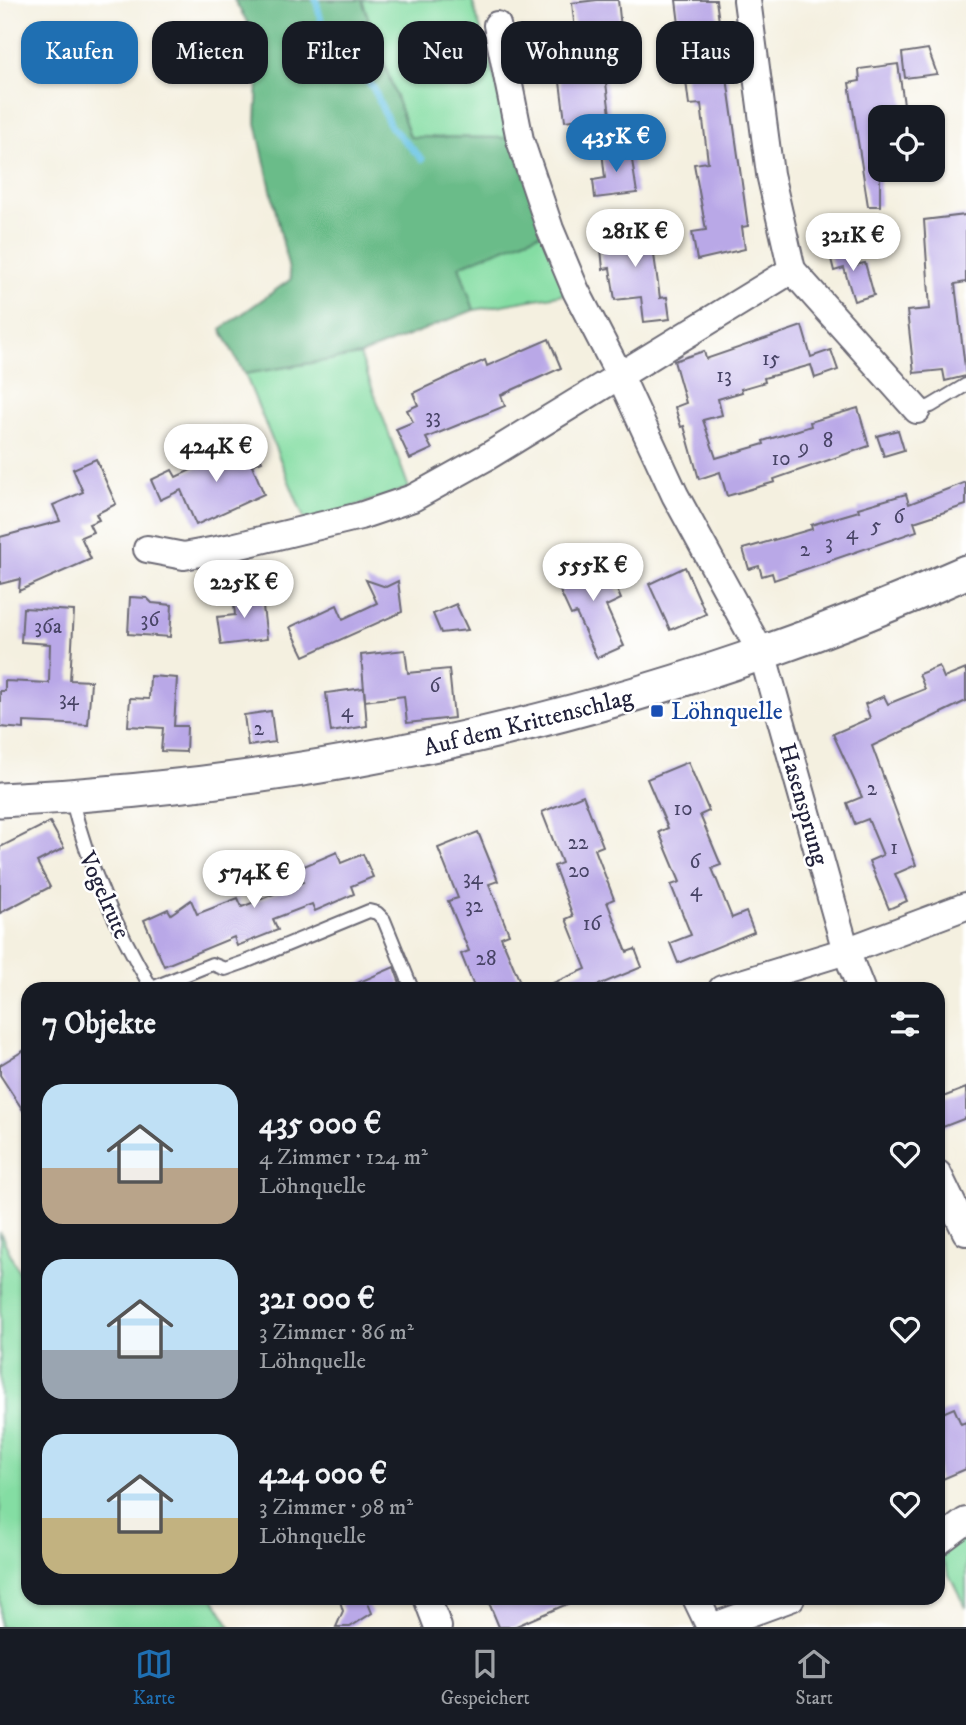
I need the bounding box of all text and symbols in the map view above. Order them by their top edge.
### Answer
chip: Kaufen [21,21,138,84]
chip: Mieten [152,21,268,84]
chip: Filter [282,21,384,84]
chip: Neu [398,21,487,84]
chip: Wohnung [501,21,642,84]
chip: Haus [656,21,754,84]
map controls [868,105,945,182]
button: locate [868,105,945,182]
pin: 435K € [559,114,673,174]
text: 435K € [582,122,650,151]
pin: 281K € [578,210,692,269]
pin: 321K € [796,214,910,273]
text: 281K € [602,217,668,246]
text: 321K € [822,221,884,250]
house number: 15 [762,346,780,372]
house number: 13 [716,363,732,389]
house number: 33 [425,404,441,430]
pin: 424K € [159,424,273,484]
house number: 8 [823,428,833,454]
text: 424K € [180,432,252,461]
house number: 9 [798,435,809,461]
house number: 10 [772,446,790,472]
house number: 6 [894,504,906,530]
house number: 5 [871,513,881,539]
house number: 4 [846,520,859,546]
house number: 3 [825,530,833,556]
house number: 2 [800,537,811,563]
pin: 555K € [536,544,650,603]
text: 555K € [559,551,627,580]
pin: 225K € [187,560,301,620]
text: 225K € [210,568,278,597]
house number: 36 [141,607,160,633]
house number: 36a [34,614,62,640]
house number: 6 [430,673,442,699]
street label: Auf dem Krittenschlag [421,682,636,763]
house number: 34 [59,686,80,712]
place label: Löhnquelle [671,697,783,727]
house number: 4 [341,698,354,724]
marker: Löhnquelle [649,703,665,719]
house number: 2 [254,716,265,742]
street label: Hasensprung [771,740,835,869]
house number: 2 [867,776,878,802]
house number: 10 [674,796,692,822]
house number: 22 [568,830,589,856]
house number: 1 [890,835,898,861]
street label: Vogelrute [71,846,137,944]
house number: 6 [690,849,702,875]
pin: 574K € [197,850,311,910]
text: 574K € [219,858,289,887]
house number: 20 [568,858,590,884]
house number: 34 [463,865,484,891]
house number: 4 [690,877,703,903]
house number: 32 [465,893,484,919]
house number: 16 [583,911,602,937]
house number: 28 [476,946,496,972]
icon: filters [886,1005,924,1043]
text: 7 Objekte [42,1006,156,1043]
text: 435 000 € [259,1106,381,1143]
icon: home [98,1112,182,1196]
icon: heart [886,1135,924,1173]
text: 4 Zimmer · 124 m² [259,1143,428,1172]
text: Löhnquelle [259,1172,366,1201]
text: 321 000 € [259,1281,375,1318]
icon: home [98,1287,182,1371]
icon: heart [886,1310,924,1348]
text: 3 Zimmer · 86 m² [259,1318,414,1347]
text: Löhnquelle [259,1347,366,1376]
text: 424 000 € [259,1456,387,1493]
icon: home [98,1462,182,1546]
icon: heart [886,1485,924,1523]
text: 3 Zimmer · 98 m² [259,1493,413,1522]
text: Löhnquelle [259,1522,366,1551]
tab: Karte [133,1645,175,1710]
tab: Gespeichert [441,1645,530,1710]
tab: Start [795,1645,833,1710]

